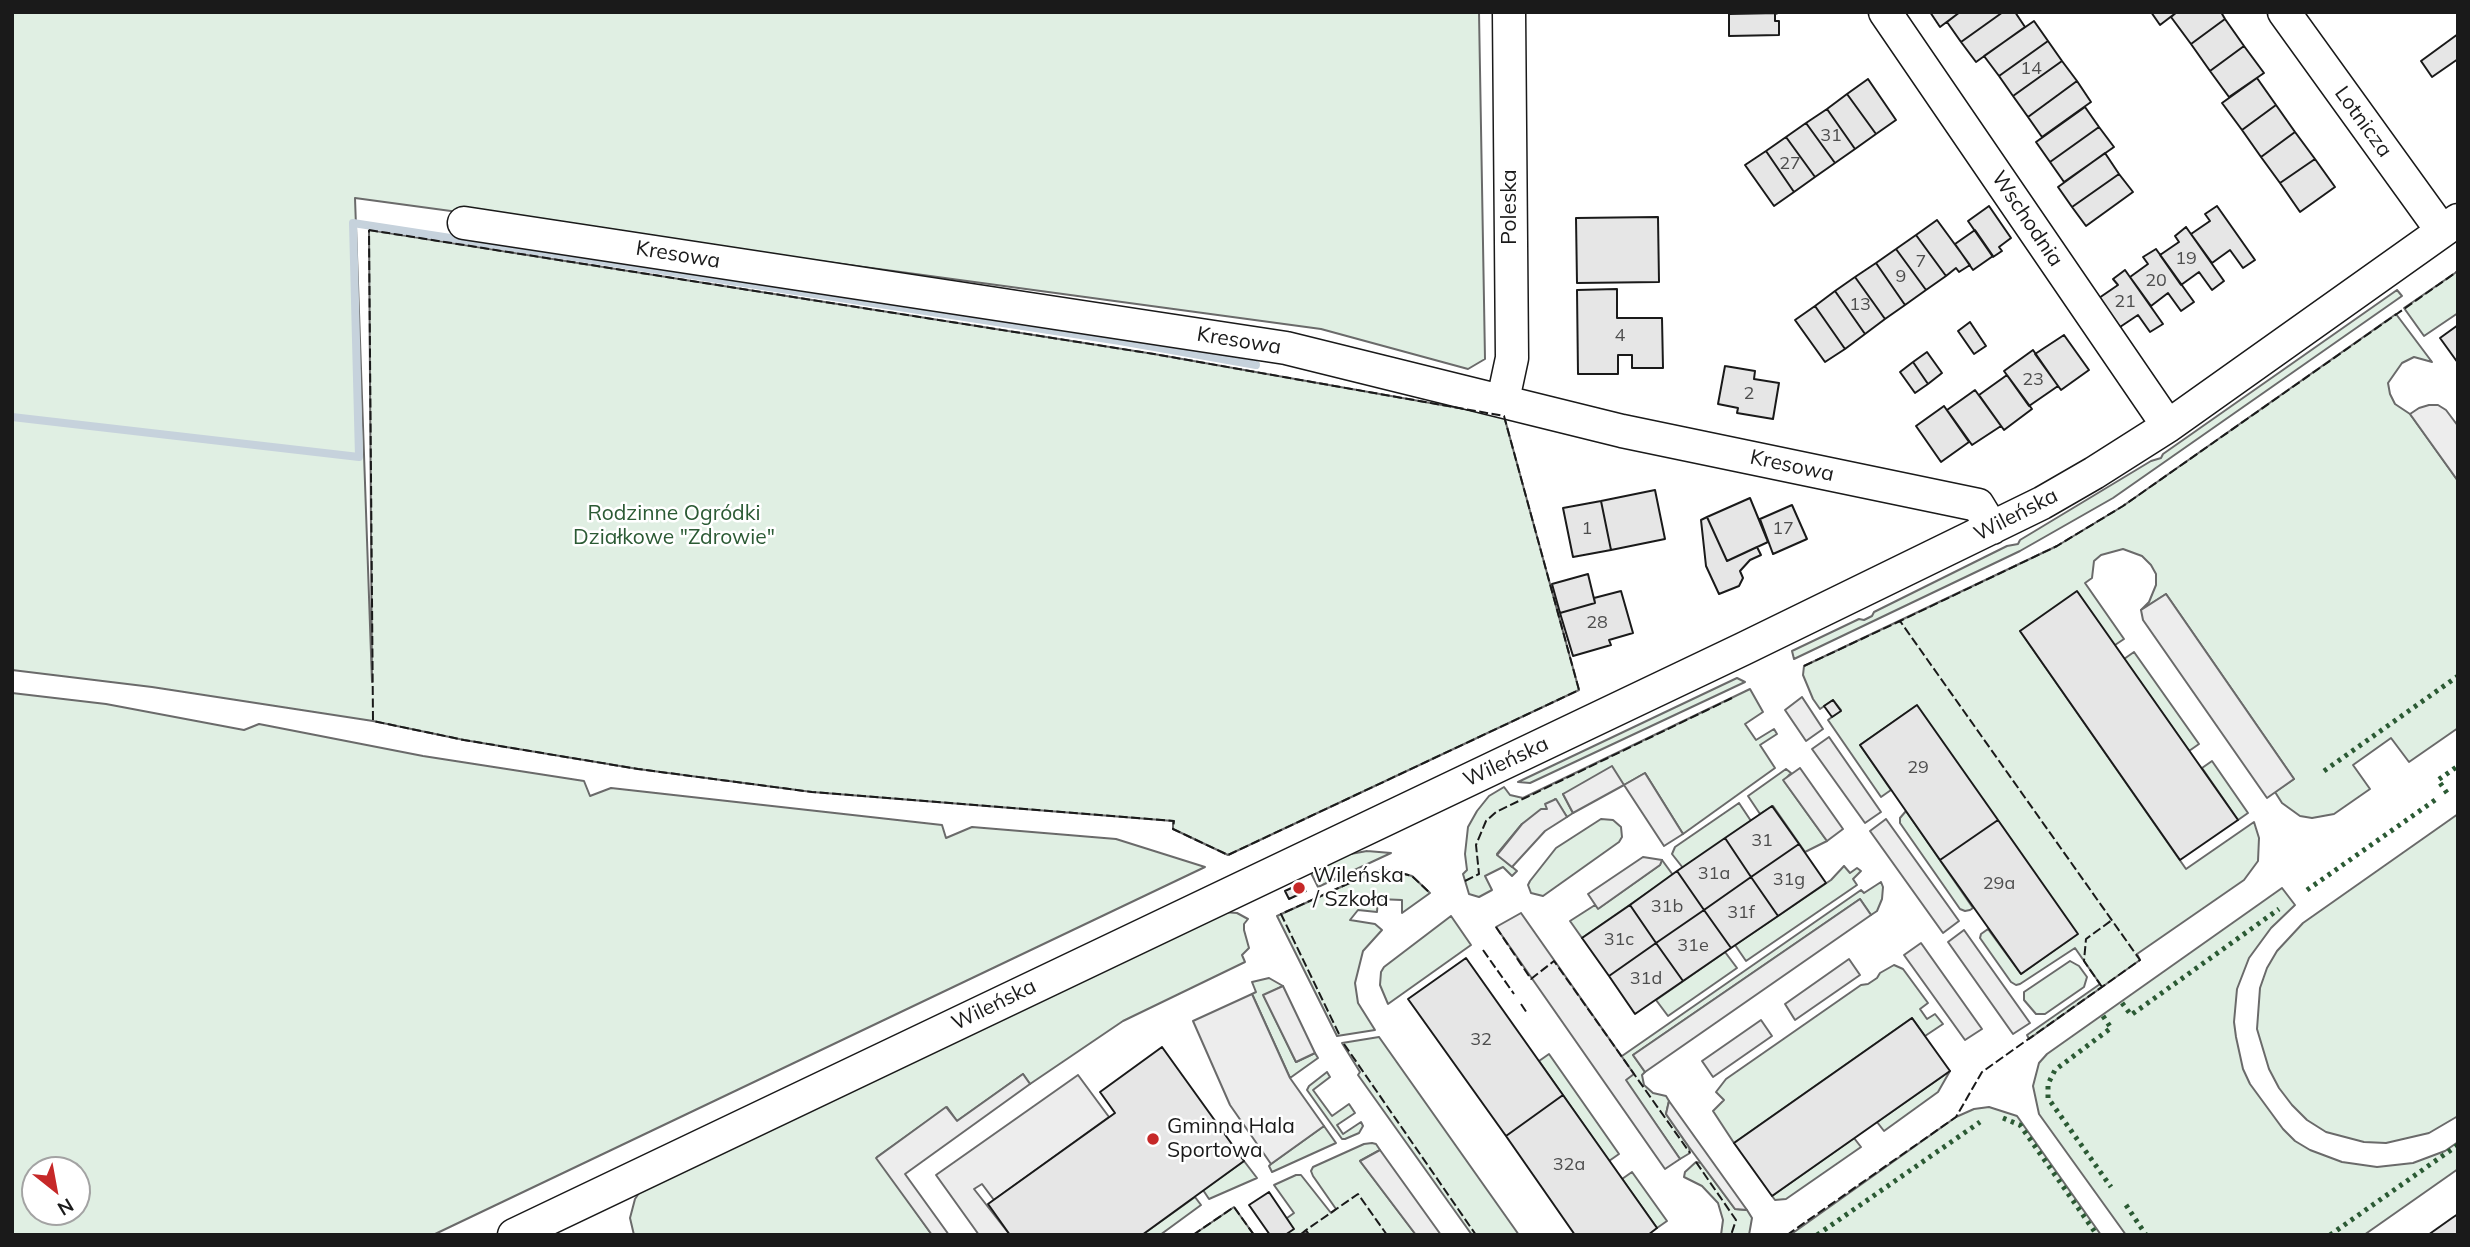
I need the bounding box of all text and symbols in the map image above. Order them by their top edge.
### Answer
house number: 14 [2020,58,2042,80]
street label: Lotnicza [2329,82,2397,162]
house number: 31 [1820,125,1842,147]
house number: 27 [1779,153,1801,175]
street label: Wschodnia [1986,166,2068,272]
street label: Poleska [1497,169,1523,245]
street label: Kresowa [634,236,722,274]
house number: 19 [2175,248,2197,270]
house number: 7 [1916,251,1926,273]
house number: 9 [1896,266,1906,288]
house number: 20 [2145,270,2167,292]
house number: 21 [2114,291,2136,313]
house number: 13 [1849,294,1871,316]
street label: Kresowa [1195,322,1283,360]
house number: 4 [1615,325,1625,347]
house number: 23 [2022,369,2044,391]
house number: 2 [1744,383,1754,405]
street label: Kresowa [1748,445,1836,487]
street label: Wileńska [1970,483,2062,547]
park label: Rodzinne Ogródki Działkowe "Zdrowie" [573,501,775,551]
house number: 1 [1582,518,1592,540]
house number: 17 [1772,518,1794,540]
house number: 28 [1586,612,1608,634]
street label: Wileńska [1460,731,1552,793]
house number: 29 [1907,757,1929,779]
house number: 31 [1751,830,1773,852]
place label: Wileńska / Szkoła [1313,863,1404,913]
house number: 31a [1698,863,1730,885]
house number: 31g [1773,869,1805,891]
house number: 29a [1983,873,2015,895]
marker: Wileńska / Szkoła [1291,880,1307,896]
house number: 31b [1651,896,1683,918]
house number: 31f [1727,902,1755,924]
house number: 31c [1604,929,1634,951]
house number: 31e [1677,935,1709,957]
house number: 31d [1630,968,1662,990]
street label: Wileńska [948,974,1040,1036]
house number: 32 [1470,1029,1492,1051]
place label: Gminna Hala Sportowa [1167,1114,1295,1164]
marker: Gminna Hala Sportowa [1145,1131,1161,1147]
house number: 32a [1553,1154,1585,1176]
north arrow [21,1156,91,1226]
text: N [53,1193,78,1221]

